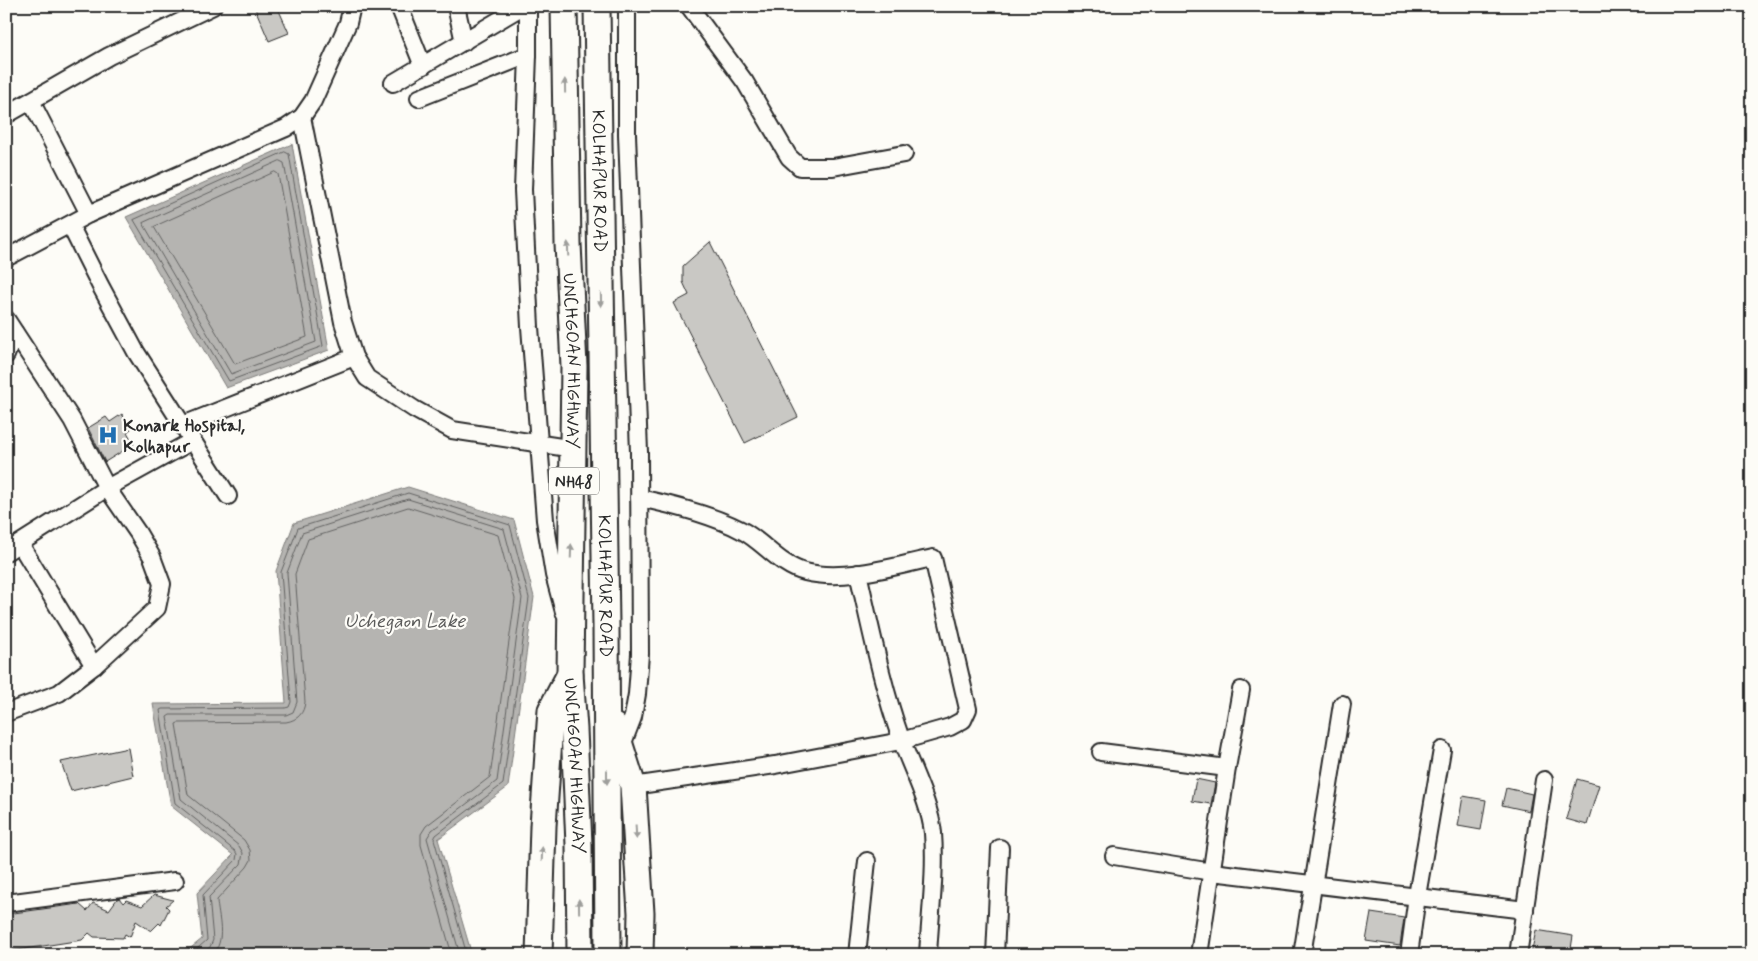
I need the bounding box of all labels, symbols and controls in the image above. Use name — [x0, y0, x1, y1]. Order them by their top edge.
one-way arrow — [561, 78, 569, 94]
street label: KOLHAPUR ROAD — [586, 110, 612, 252]
one-way arrow — [564, 241, 572, 257]
street label: UNCHGOAN HIGHWAY — [556, 273, 585, 449]
one-way arrow — [597, 292, 605, 308]
place label: Konark Hospital, Kolhapur — [123, 414, 245, 459]
hospital icon: Konark Hospital, Kolhapur — [97, 424, 119, 446]
road number: NH48 — [549, 468, 599, 494]
street label: KOLHAPUR ROAD — [591, 514, 617, 657]
one-way arrow — [568, 543, 576, 559]
water label: Uchegaon Lake — [345, 609, 467, 634]
street label: UNCHGOAN HIGHWAY — [557, 677, 590, 854]
one-way arrow — [603, 770, 611, 786]
one-way arrow — [632, 824, 640, 840]
one-way arrow — [538, 845, 546, 861]
one-way arrow — [575, 898, 583, 914]

